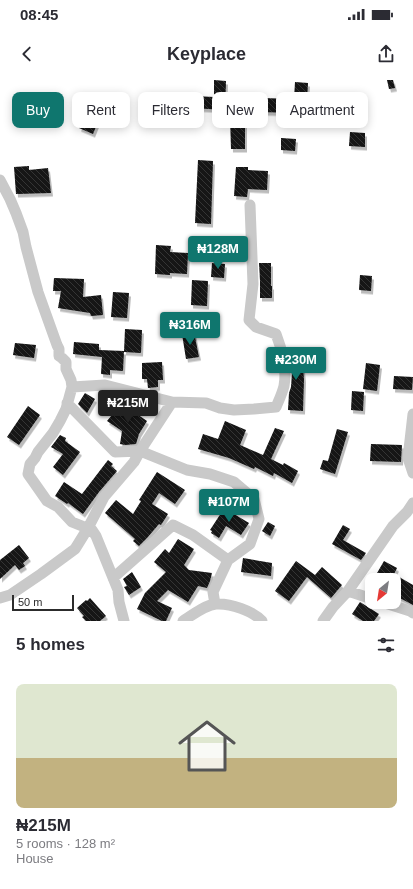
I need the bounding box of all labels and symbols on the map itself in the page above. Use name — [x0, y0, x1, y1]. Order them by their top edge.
pin: ₦128M — [190, 236, 246, 270]
pin: ₦316M — [162, 312, 218, 346]
pin: ₦230M — [268, 347, 324, 381]
pin: ₦215M — [100, 390, 156, 424]
pin: ₦107M — [201, 489, 257, 523]
north arrow — [365, 573, 401, 609]
scale bar — [12, 593, 74, 612]

